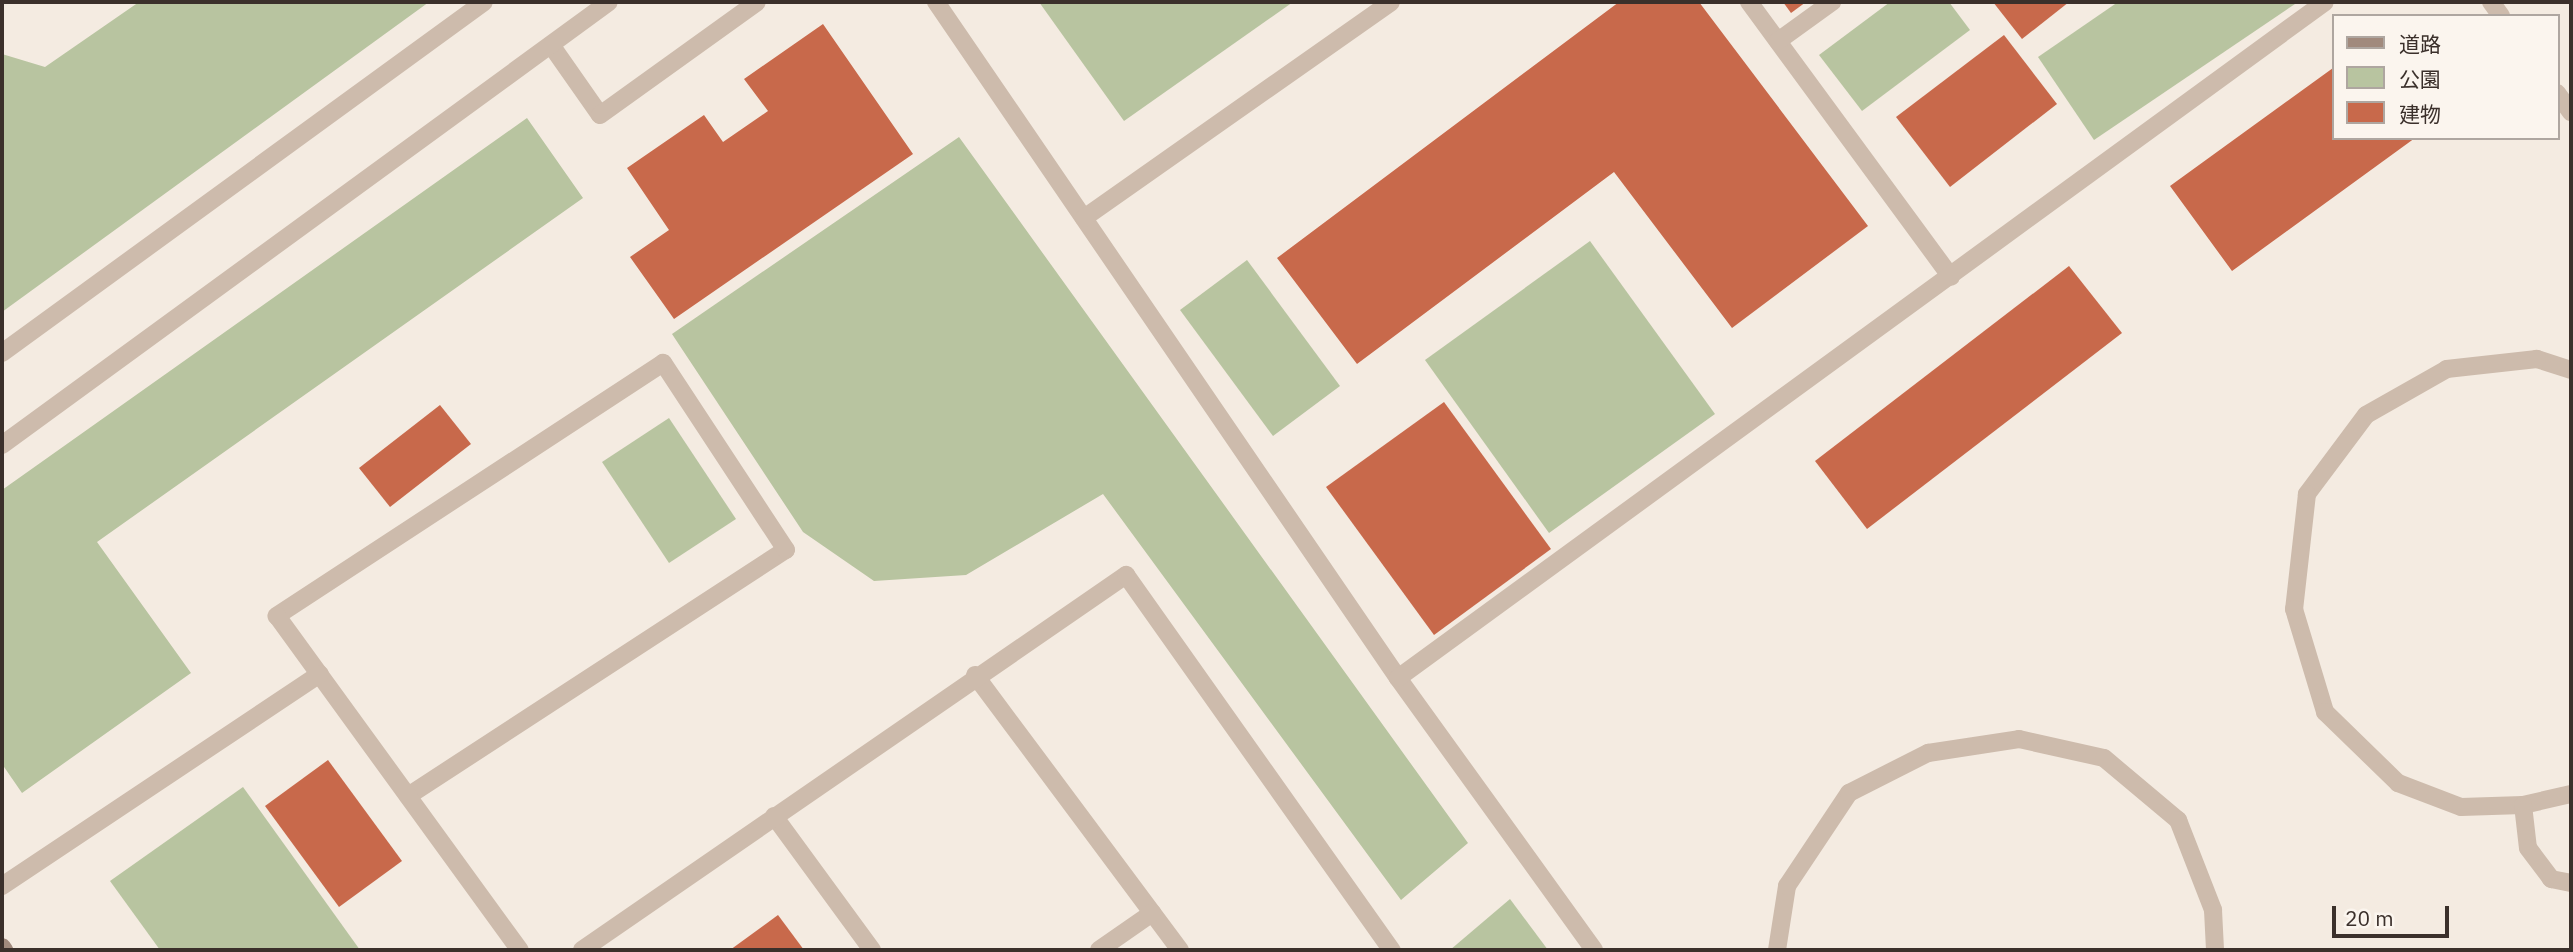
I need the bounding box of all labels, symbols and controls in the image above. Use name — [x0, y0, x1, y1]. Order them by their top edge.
legend — [2332, 14, 2559, 140]
text: 道路 — [2399, 30, 2441, 58]
text: 公園 — [2399, 65, 2441, 93]
text: 建物 — [2399, 100, 2441, 128]
scale bar — [2335, 892, 2452, 936]
text: 20 m — [2345, 904, 2394, 932]

